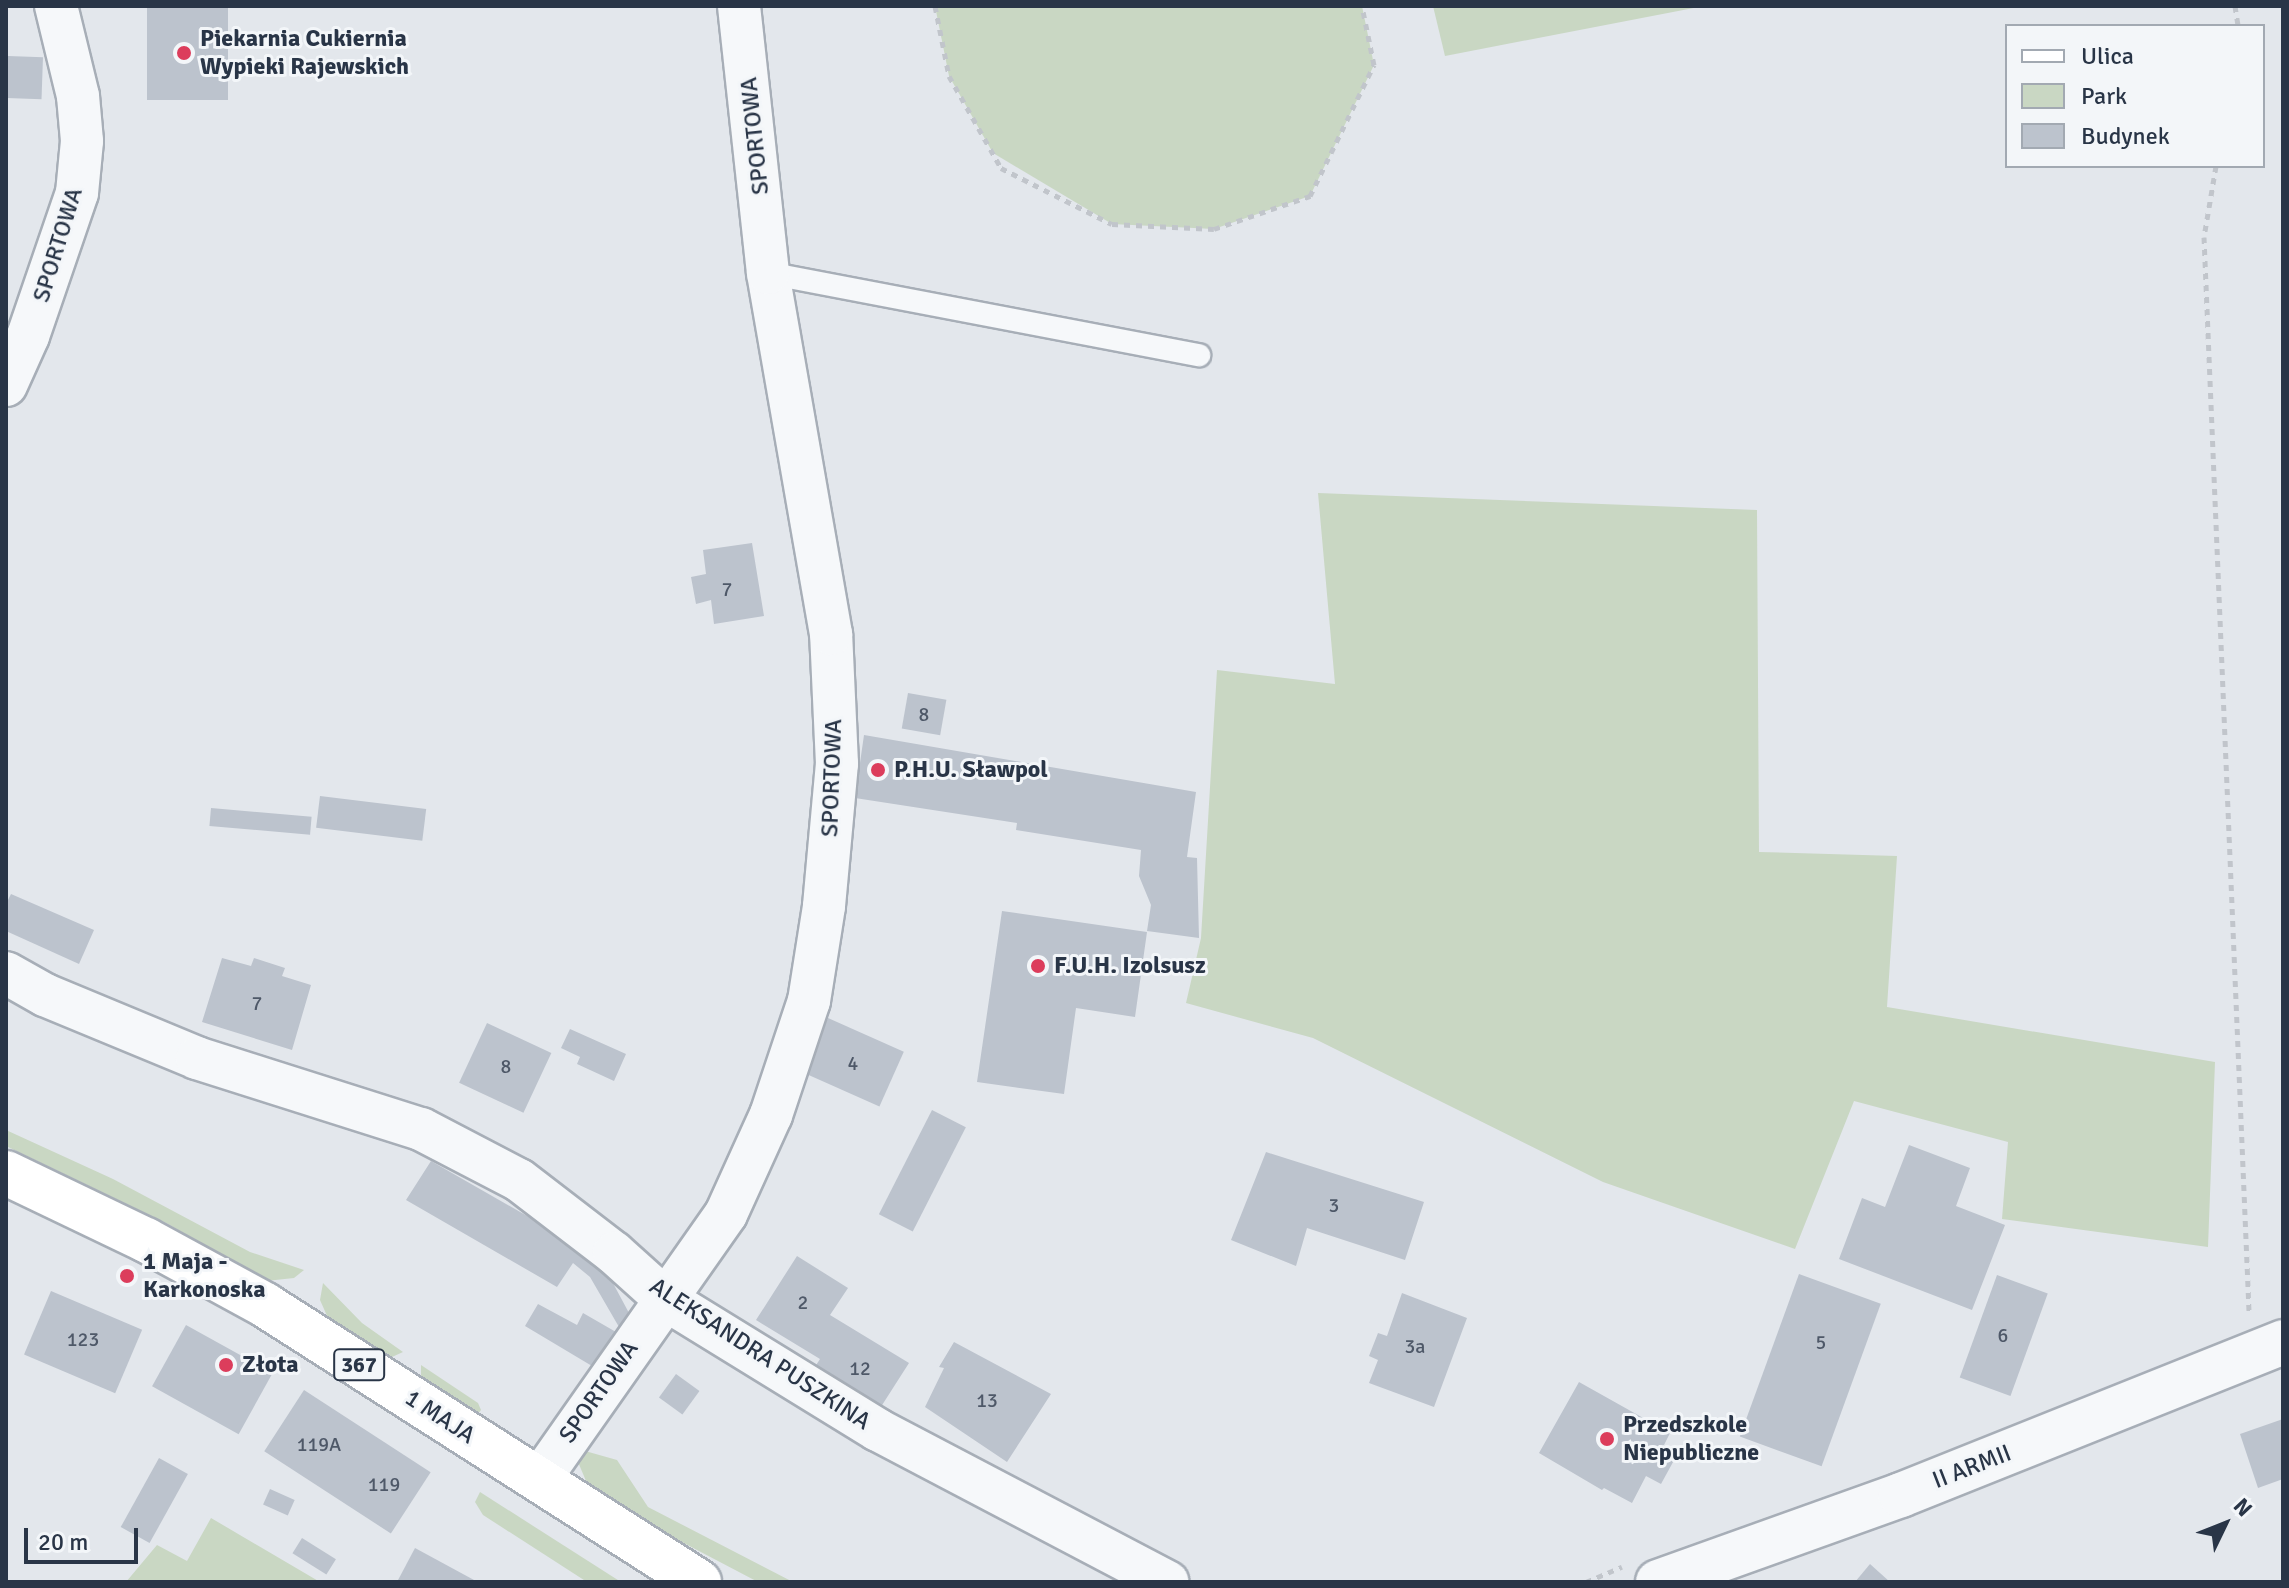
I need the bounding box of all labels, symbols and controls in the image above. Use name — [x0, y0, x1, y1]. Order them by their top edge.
legend — [2005, 24, 2265, 168]
place label: Piekarnia Cukiernia Wypieki Rajewskich — [200, 25, 409, 81]
text: Ulica — [2081, 41, 2134, 71]
marker: Piekarnia Cukiernia Wypieki Rajewskich — [175, 44, 193, 62]
street label: SPORTOWA — [735, 76, 775, 196]
text: Park — [2081, 81, 2127, 111]
text: Budynek — [2081, 121, 2170, 151]
street label: SPORTOWA — [27, 184, 89, 306]
house number: 7 — [722, 577, 732, 601]
house number: 8 — [919, 702, 929, 726]
street label: SPORTOWA — [816, 718, 848, 838]
place label: P.H.U. Sławpol — [894, 756, 1048, 784]
marker: P.H.U. Sławpol — [869, 761, 887, 779]
place label: F.U.H. Izolsusz — [1054, 952, 1206, 980]
marker: F.U.H. Izolsusz — [1029, 957, 1047, 975]
house number: 7 — [252, 991, 262, 1015]
house number: 4 — [848, 1051, 858, 1075]
house number: 8 — [501, 1054, 511, 1078]
house number: 3 — [1329, 1193, 1339, 1217]
place label: 1 Maja - Karkonoska — [143, 1248, 266, 1304]
marker: 1 Maja - Karkonoska — [118, 1267, 136, 1285]
street label: ALEKSANDRA PUSZKINA — [644, 1272, 876, 1436]
house number: 2 — [798, 1290, 808, 1314]
house number: 6 — [1998, 1323, 2008, 1347]
house number: 123 — [67, 1327, 99, 1351]
house number: 5 — [1816, 1330, 1826, 1354]
house number: 3a — [1405, 1334, 1425, 1358]
street label: SPORTOWA — [553, 1335, 645, 1449]
road number: 367 — [333, 1347, 385, 1383]
place label: Złota — [242, 1351, 298, 1379]
marker: Złota — [217, 1356, 235, 1374]
house number: 12 — [849, 1356, 871, 1380]
street label: 1 MAJA — [400, 1384, 480, 1450]
house number: 13 — [976, 1388, 998, 1412]
place label: Przedszkole Niepubliczne — [1623, 1411, 1759, 1467]
marker: Przedszkole Niepubliczne — [1598, 1430, 1616, 1448]
house number: 119A — [297, 1432, 341, 1456]
street label: II ARMII — [1929, 1439, 2015, 1495]
house number: 119 — [368, 1472, 400, 1496]
north arrow — [2185, 1484, 2265, 1564]
text: N — [2228, 1492, 2258, 1522]
scale bar — [28, 1512, 142, 1562]
text: 20 m — [38, 1527, 88, 1557]

